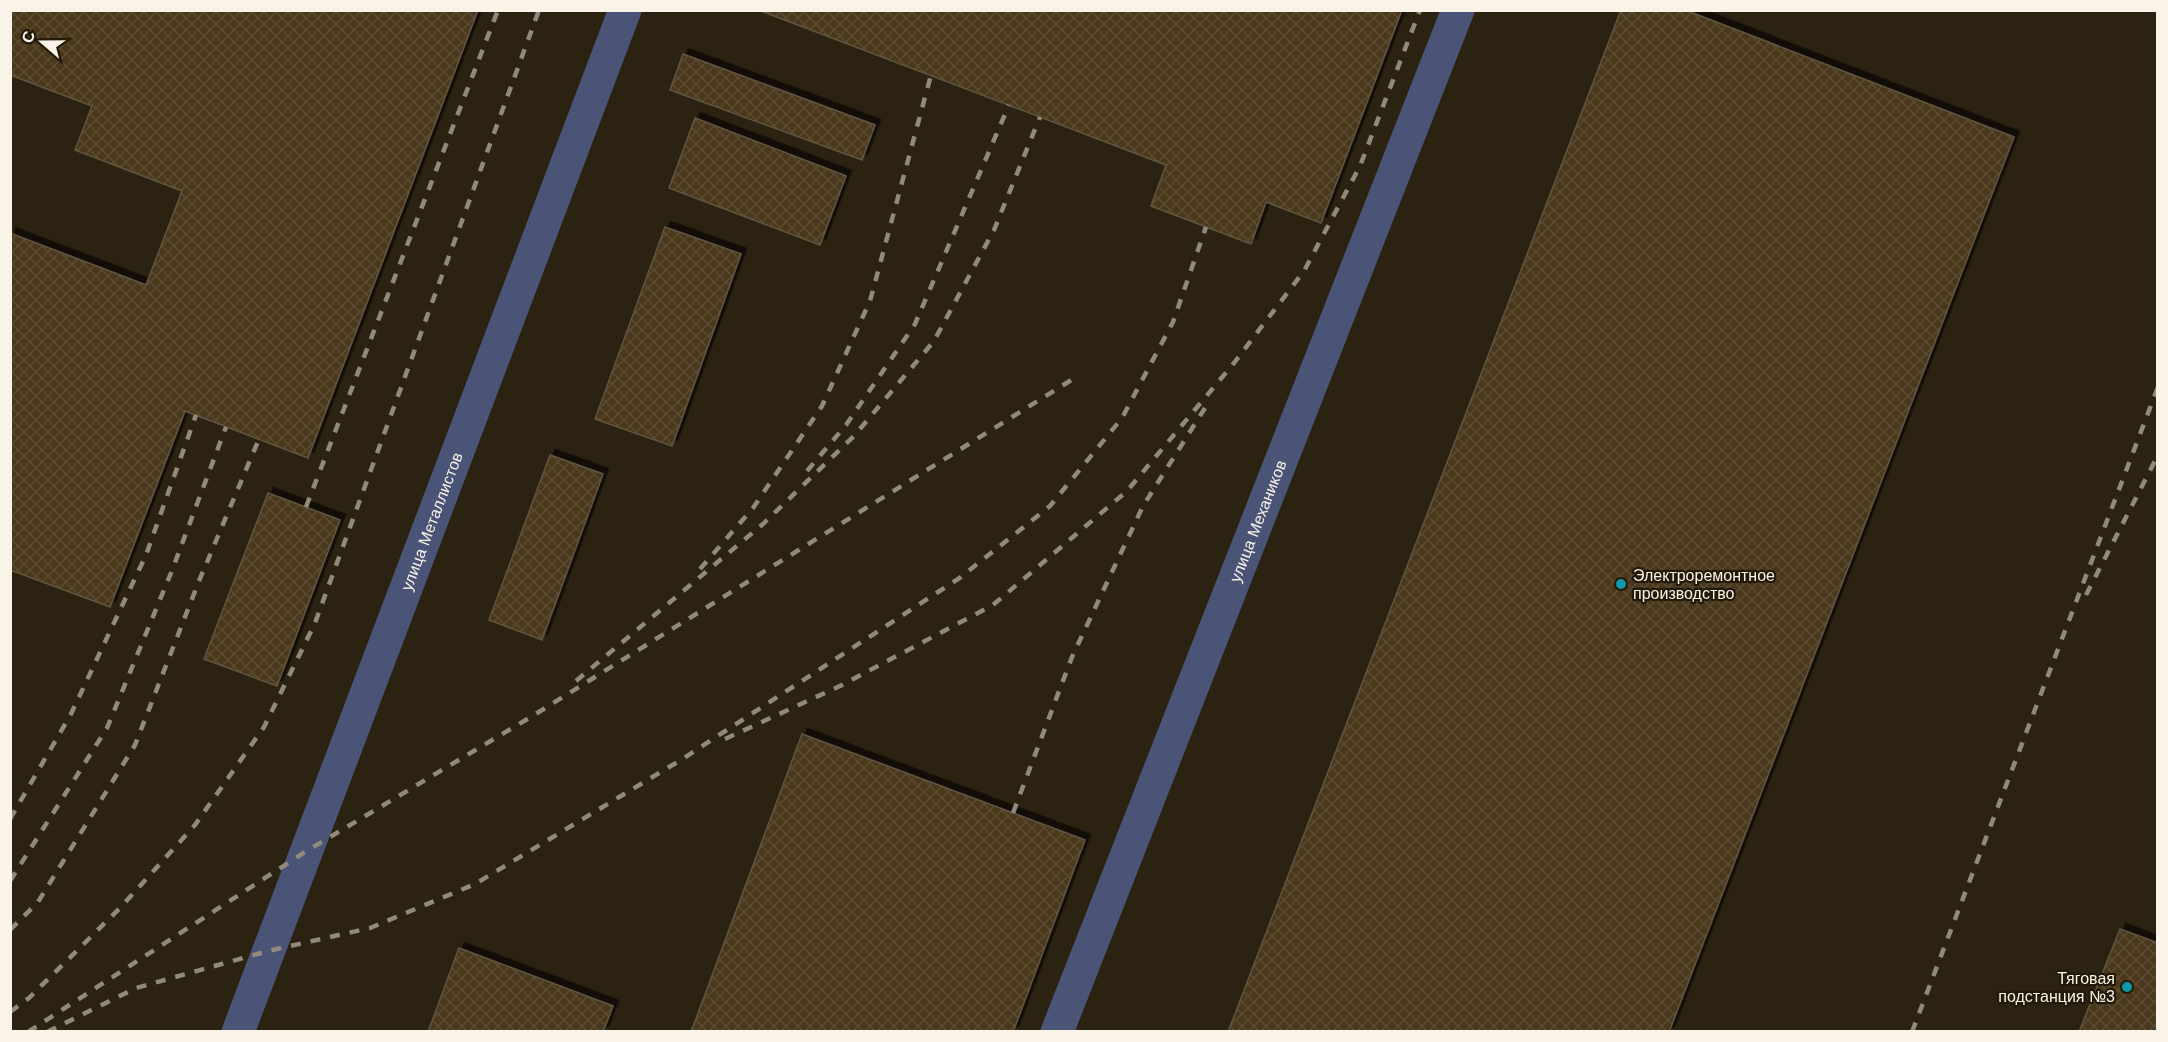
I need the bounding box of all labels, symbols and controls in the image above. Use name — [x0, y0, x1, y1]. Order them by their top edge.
north arrow — [12, 12, 72, 72]
text: С — [18, 28, 38, 45]
street label: улица Металлистов — [398, 450, 466, 593]
street label: улица Механиков — [1226, 458, 1290, 585]
place label: Электроремонтное производство — [1633, 567, 1775, 602]
marker: Электроремонтное производство — [1614, 577, 1628, 591]
place label: Тяговая подстанция №3 — [1998, 970, 2115, 1005]
marker: Тяговая подстанция №3 — [2120, 980, 2134, 994]

